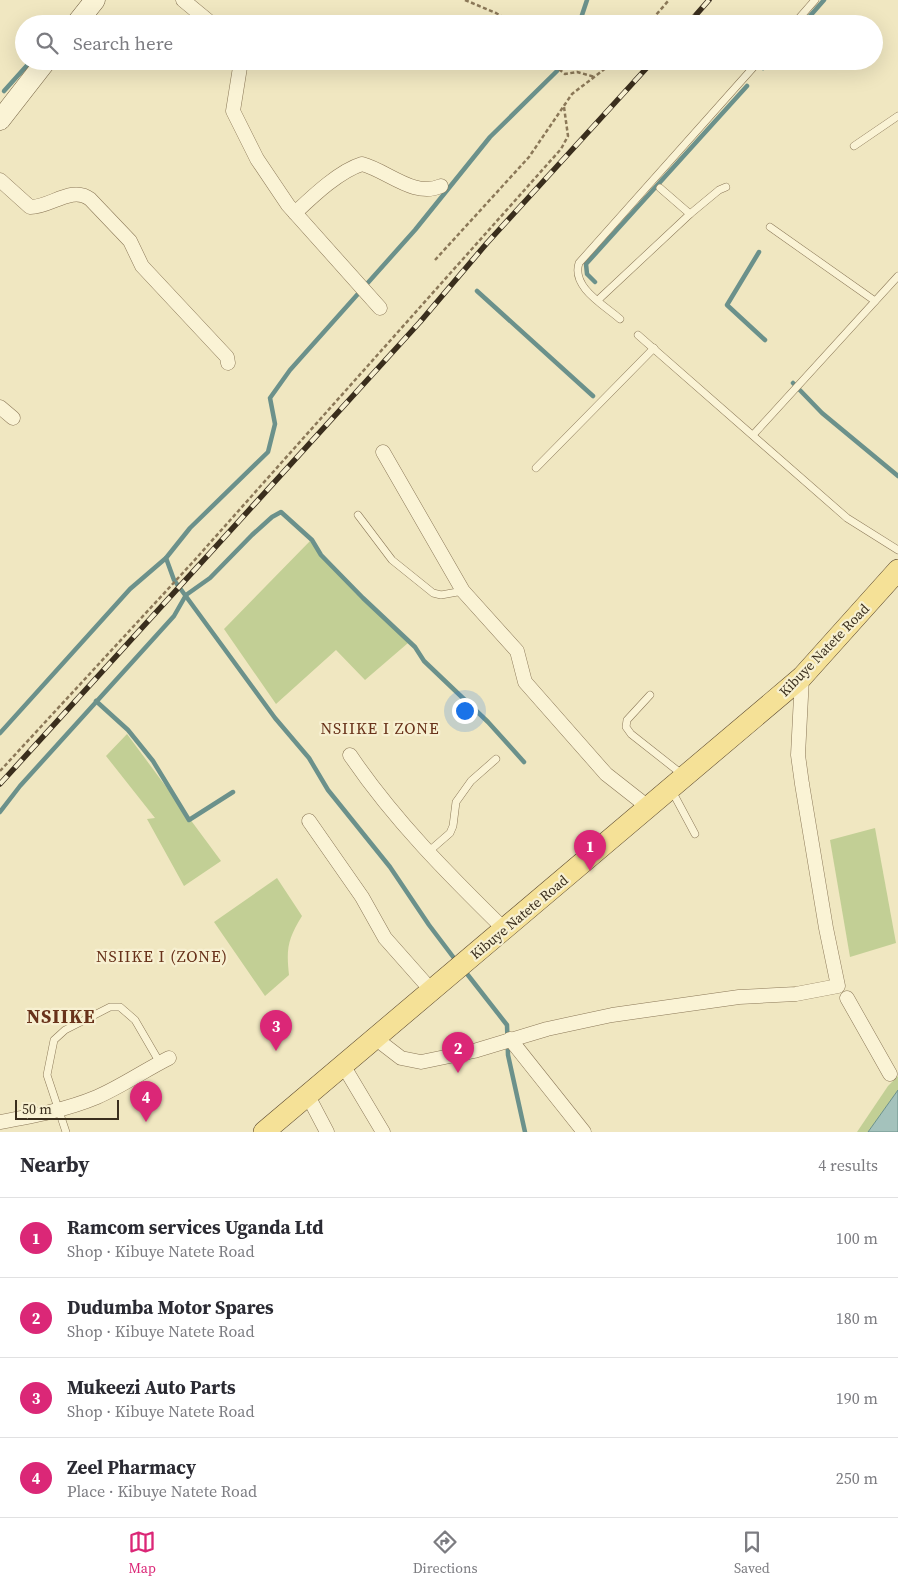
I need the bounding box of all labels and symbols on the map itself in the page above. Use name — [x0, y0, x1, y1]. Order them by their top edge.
street label: Kibuye Natete Road — [774, 599, 874, 701]
your location — [452, 698, 478, 724]
district label: NSIIKE I ZONE — [320, 717, 440, 739]
pin: 1 — [574, 830, 606, 871]
street label: Kibuye Natete Road — [466, 870, 572, 964]
district label: NSIIKE I (ZONE) — [96, 945, 228, 967]
district label: NSIIKE — [26, 1003, 96, 1029]
pin: 3 — [260, 1010, 292, 1051]
pin: 2 — [442, 1032, 474, 1073]
pin: 4 — [130, 1081, 162, 1122]
scale bar — [15, 1097, 119, 1120]

